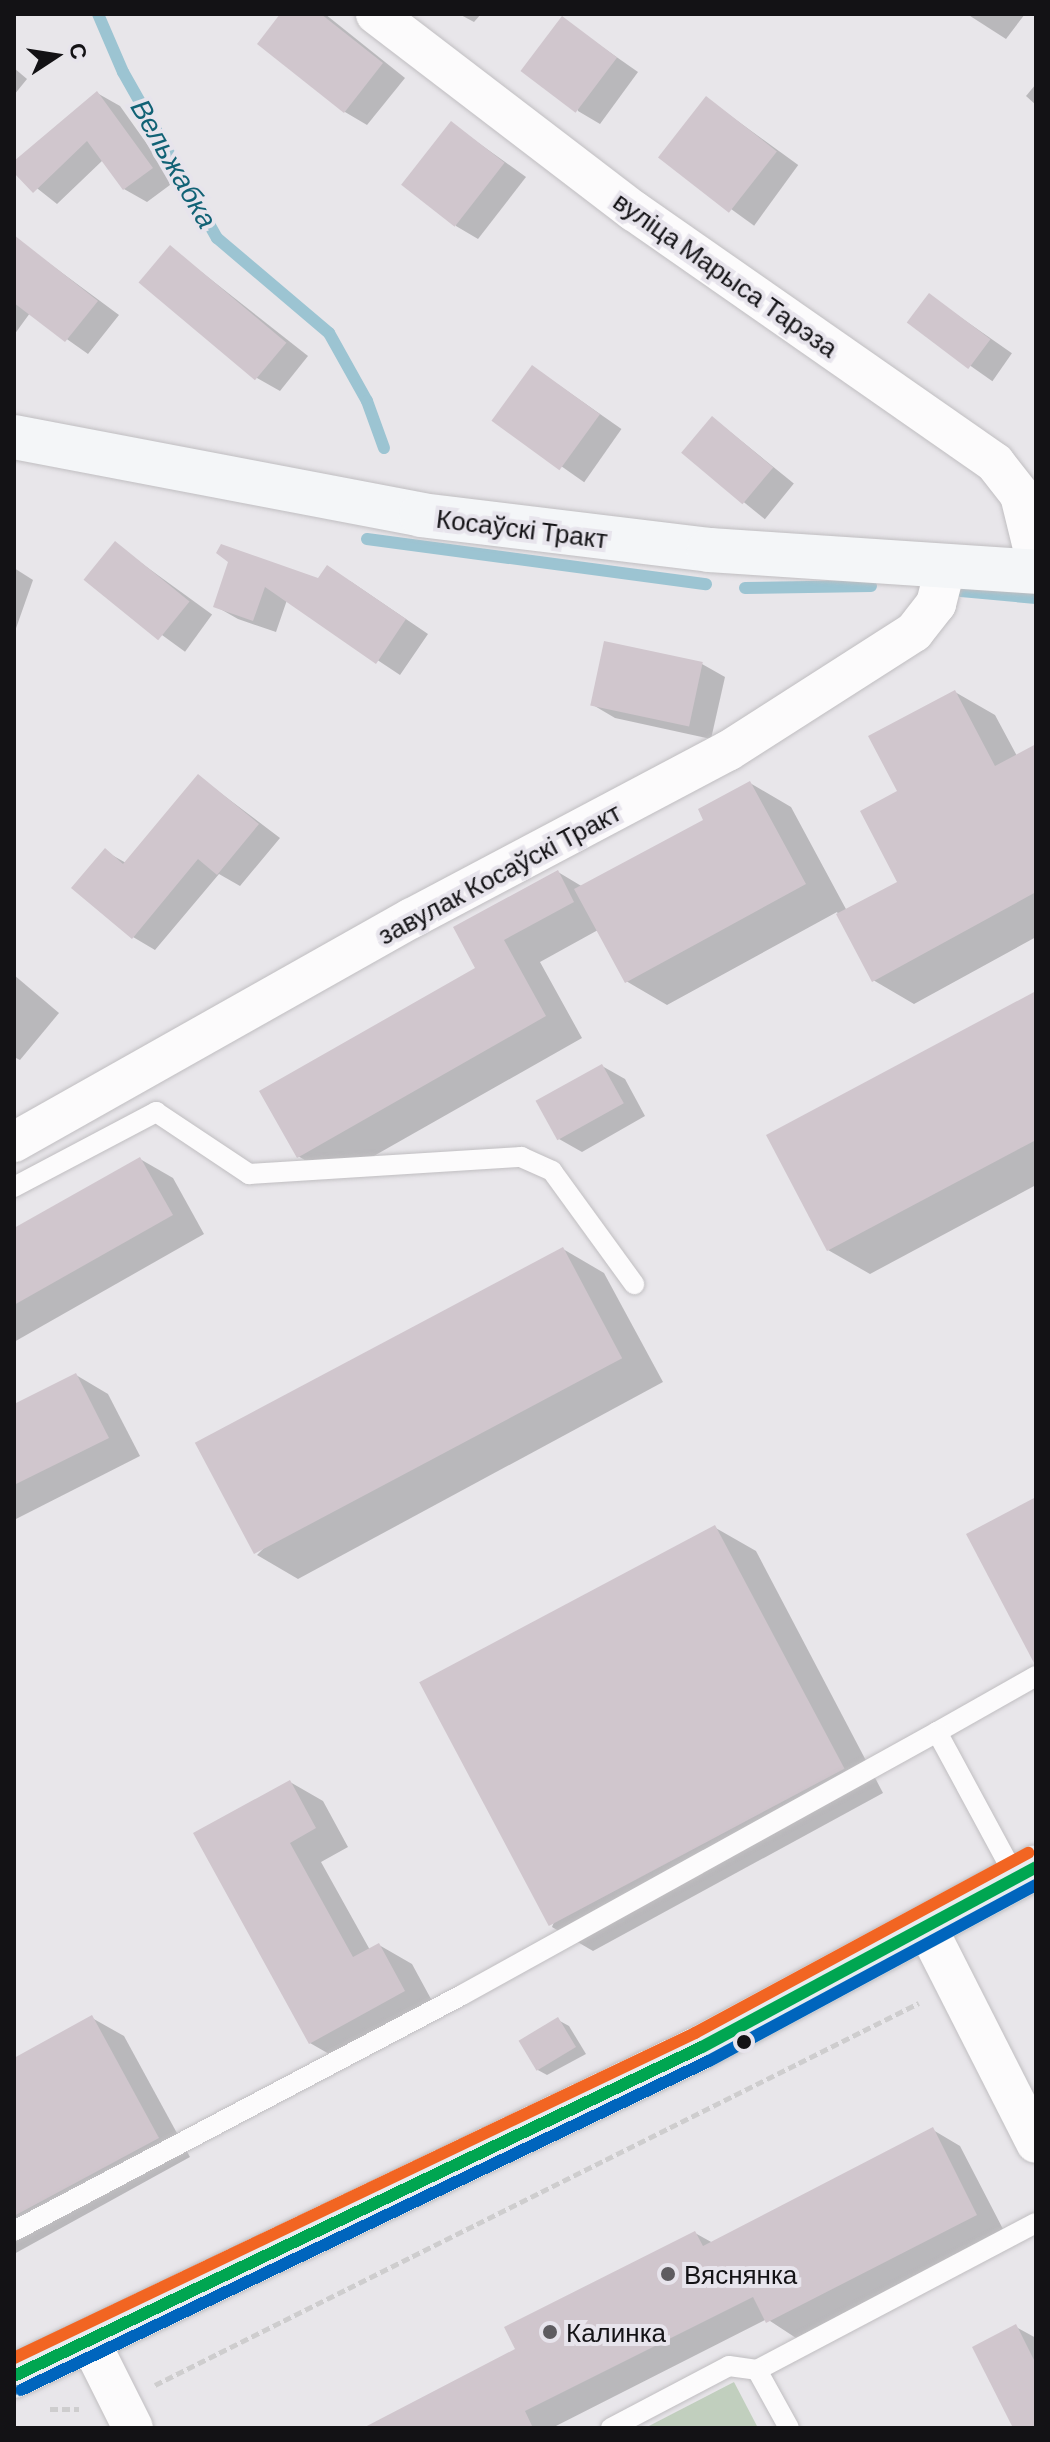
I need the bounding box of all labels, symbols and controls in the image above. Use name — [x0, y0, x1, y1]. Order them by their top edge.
north arrow — [16, 16, 96, 96]
text: С — [65, 41, 94, 61]
water label: Вельжабка — [125, 93, 225, 233]
street label: вуліца Марыса Тарэза — [608, 185, 844, 363]
street label: Косаўскі Тракт — [435, 502, 609, 554]
street label: завулак Косаўскі Тракт — [372, 796, 626, 950]
unlabelled marker — [736, 2034, 752, 2050]
place label: Вяснянка — [684, 2258, 797, 2290]
marker: Вяснянка — [659, 2265, 677, 2283]
place label: Калинка — [566, 2316, 666, 2348]
marker: Калинка — [541, 2323, 559, 2341]

